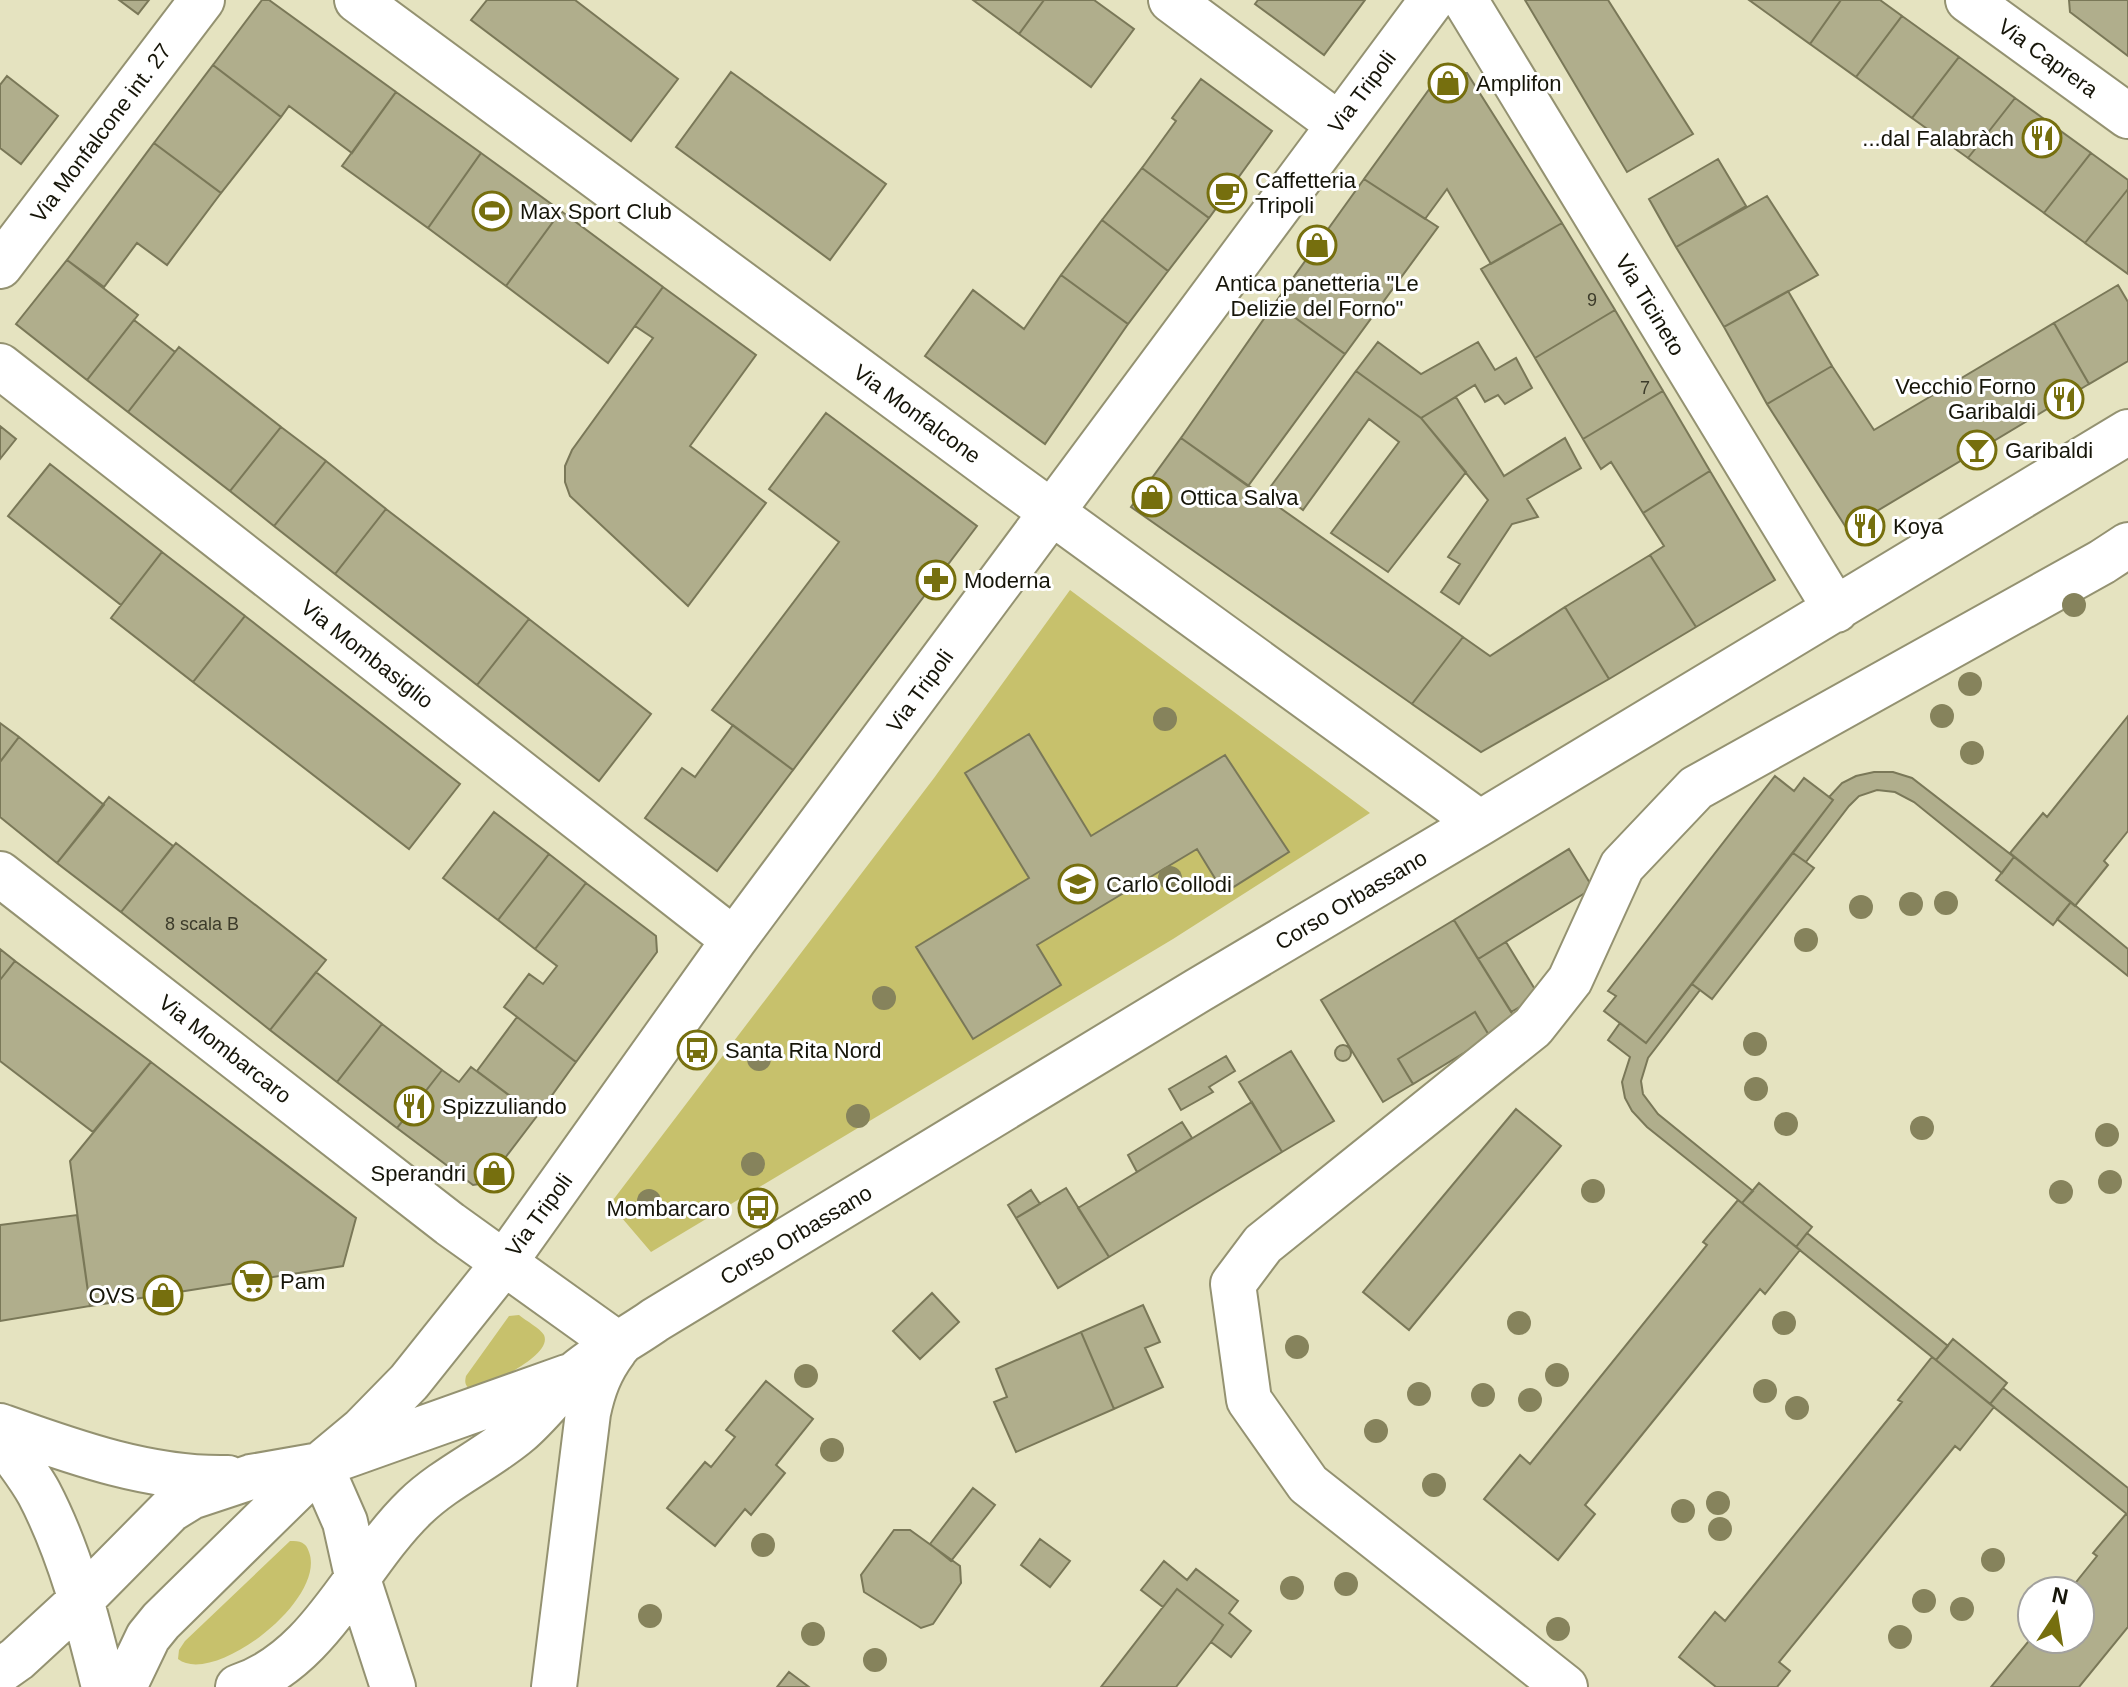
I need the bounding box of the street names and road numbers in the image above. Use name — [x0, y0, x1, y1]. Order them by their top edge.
street label: Via Caprera — [1993, 14, 2103, 103]
street label: Via Monfalcone int. 27 — [26, 39, 176, 227]
street label: Via Tripoli — [1323, 46, 1401, 138]
street label: Via Ticineto — [1610, 250, 1690, 360]
street label: Via Monfalcone — [848, 359, 986, 469]
street label: Via Mombasiglio — [296, 595, 438, 713]
street label: Via Tripoli — [882, 645, 958, 737]
street label: Corso Orbassano — [1271, 845, 1431, 955]
street label: Via Mombarcaro — [154, 990, 296, 1108]
street label: Via Tripoli — [501, 1169, 577, 1261]
street label: Corso Orbassano — [716, 1180, 876, 1290]

